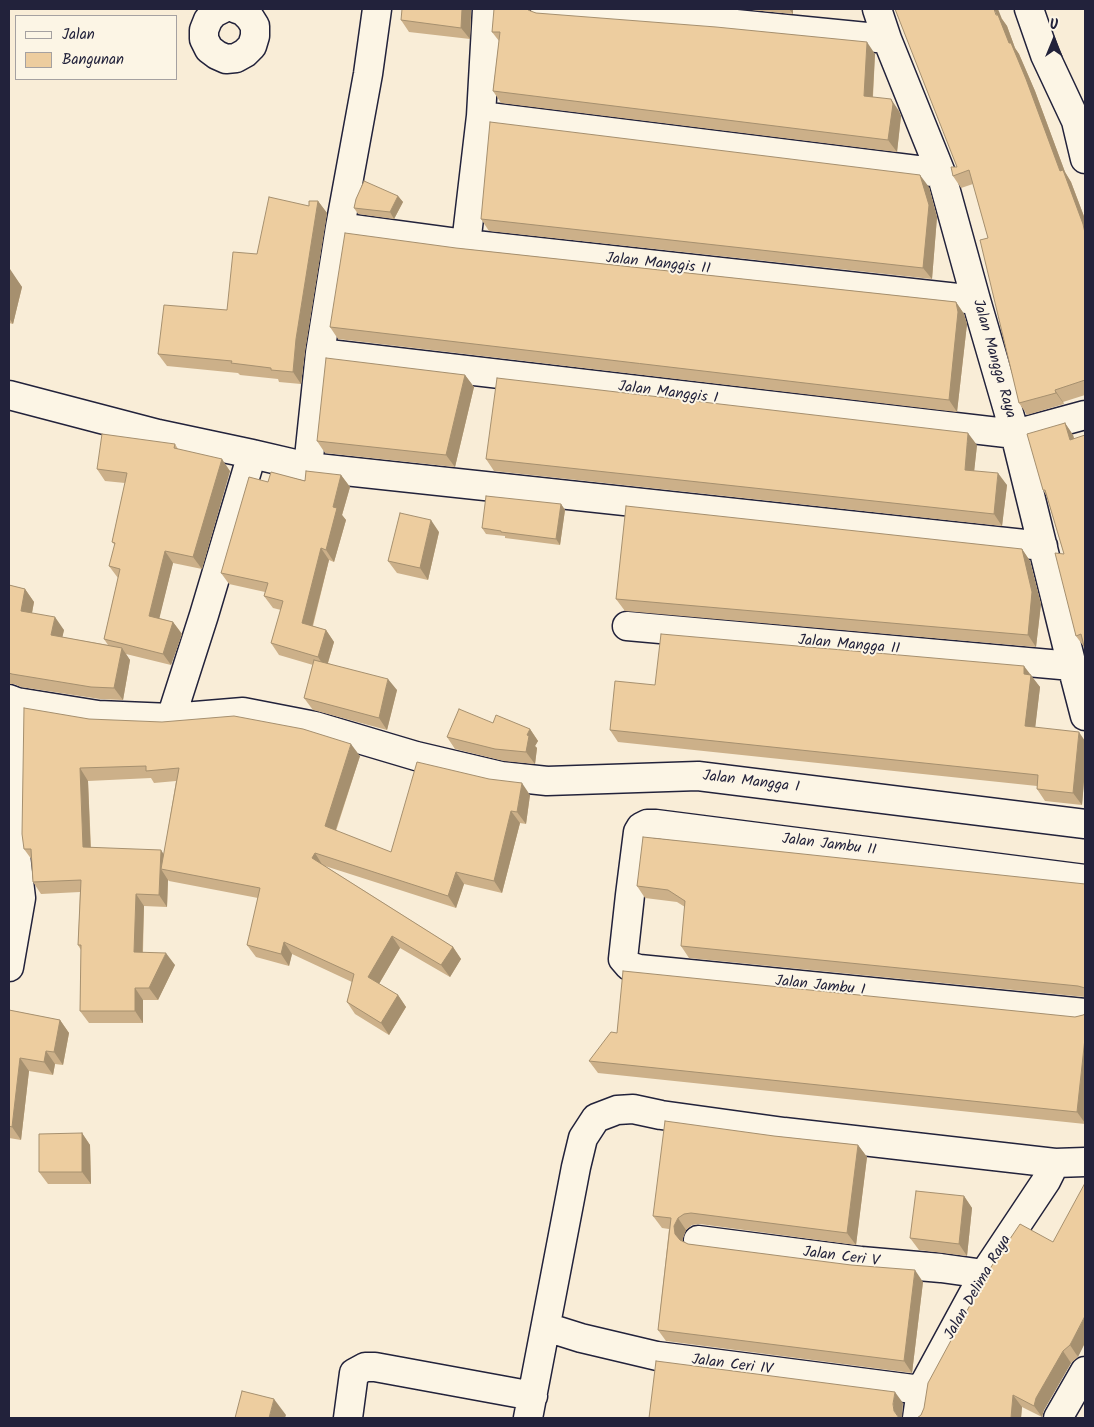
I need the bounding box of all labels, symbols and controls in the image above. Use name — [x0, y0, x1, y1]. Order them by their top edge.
text: U — [1050, 14, 1058, 36]
legend — [15, 15, 178, 80]
north arrow — [1029, 15, 1079, 65]
text: Jalan — [62, 23, 95, 47]
text: Bangunan — [62, 48, 124, 72]
street label: Jalan Manggis II — [605, 251, 711, 279]
street label: Jalan Mangga Raya — [967, 297, 1019, 421]
street label: Jalan Manggis I — [617, 379, 719, 409]
street label: Jalan Mangga II — [797, 633, 901, 659]
street label: Jalan Mangga I — [701, 768, 801, 798]
street label: Jalan Jambu II — [781, 831, 877, 861]
street label: Jalan Jambu I — [774, 973, 866, 1001]
street label: Jalan Delima Raya — [942, 1233, 1016, 1343]
street label: Jalan Ceri V — [802, 1244, 880, 1272]
street label: Jalan Ceri IV — [690, 1352, 774, 1380]

